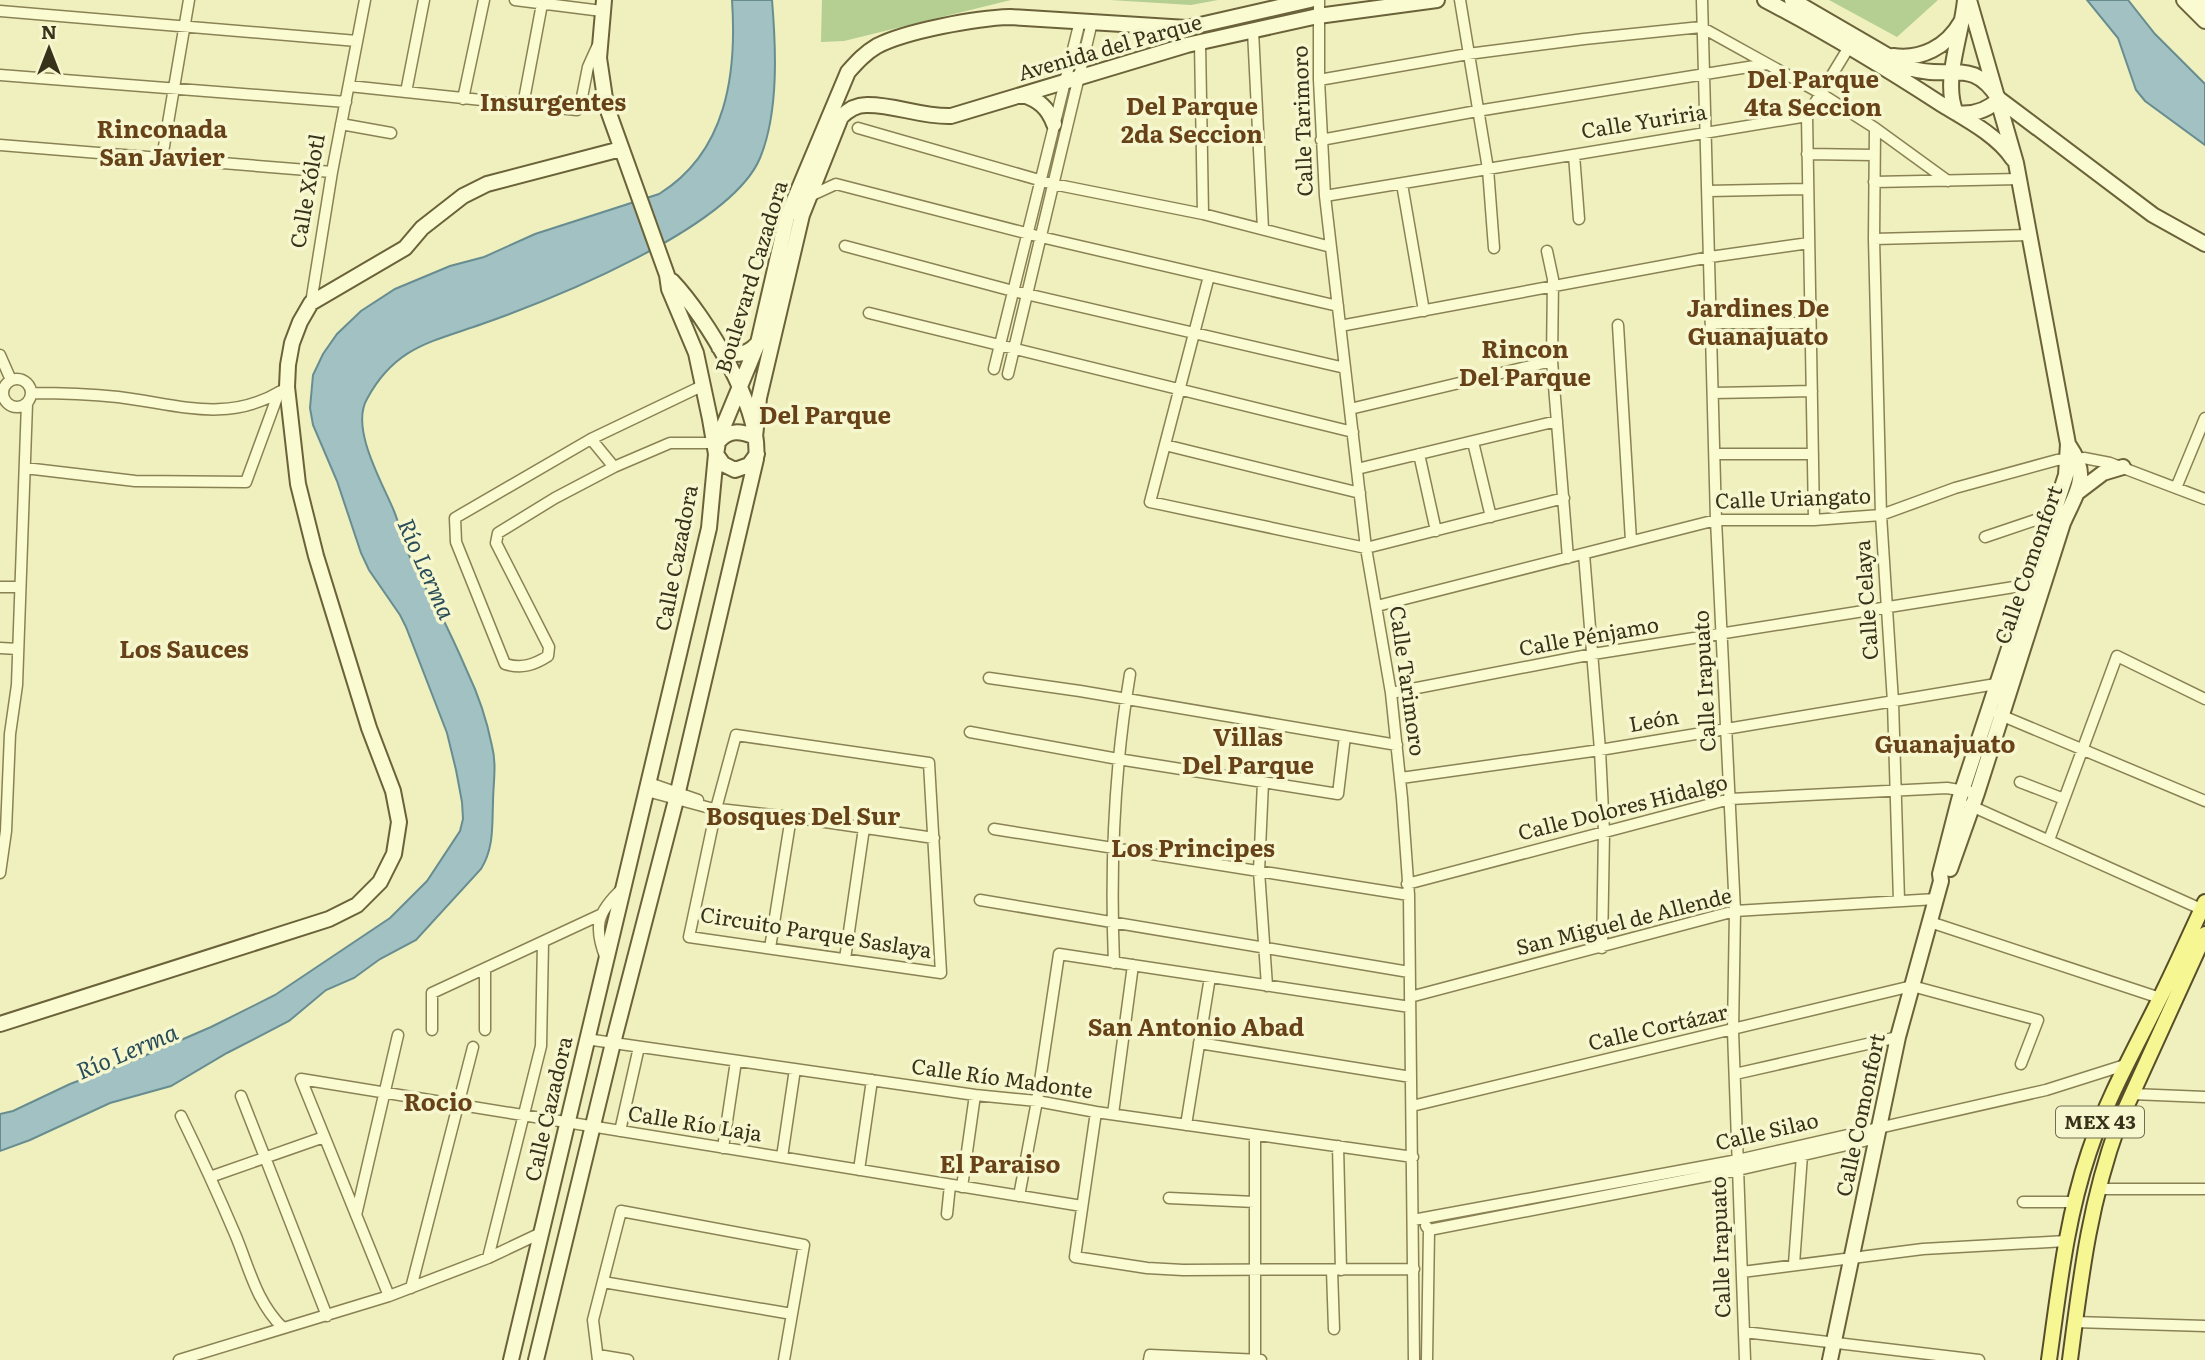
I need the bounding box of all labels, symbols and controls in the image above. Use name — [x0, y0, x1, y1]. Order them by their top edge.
street label: Avenida del Parque — [1014, 4, 1205, 87]
north arrow — [14, 14, 84, 84]
text: N — [41, 17, 57, 45]
street label: Calle Tarimoro — [1282, 45, 1319, 197]
district label: Del Parque 4ta Seccion — [1744, 60, 1882, 123]
district label: Insurgentes — [480, 83, 626, 118]
district label: Del Parque 2da Seccion — [1121, 87, 1263, 150]
street label: Calle Yuriria — [1579, 94, 1709, 145]
district label: Rinconada San Javier — [96, 110, 228, 173]
street label: Calle Xólotl — [280, 131, 331, 250]
street label: Boulevard Cazadora — [706, 175, 794, 376]
district label: Jardines De Guanajuato — [1687, 289, 1829, 352]
district label: Rincon Del Parque — [1459, 330, 1591, 393]
district label: Del Parque — [759, 396, 891, 431]
street label: Calle Uriangato — [1714, 478, 1871, 515]
street label: Calle Comonfort — [1985, 480, 2069, 648]
street label: Calle Cazadora — [645, 481, 704, 633]
water label: Río Lerma — [390, 512, 465, 624]
street label: Calle Celaya — [1845, 538, 1884, 661]
street label: Calle Tarimoro — [1384, 604, 1435, 758]
street label: Calle Pénjamo — [1516, 607, 1661, 662]
street label: Calle Irapuato — [1683, 609, 1722, 753]
district label: Los Sauces — [119, 630, 249, 665]
street label: León — [1626, 699, 1681, 738]
district label: Villas Del Parque — [1182, 718, 1314, 781]
district label: Guanajuato — [1874, 725, 2016, 760]
street label: Calle Dolores Hidalgo — [1514, 765, 1731, 847]
district label: Bosques Del Sur — [706, 797, 900, 832]
district label: Los Principes — [1111, 829, 1275, 864]
street label: San Miguel de Allende — [1512, 878, 1735, 961]
street label: Circuito Parque Saslaya — [698, 897, 935, 964]
street label: Calle Cortázar — [1585, 994, 1730, 1057]
district label: San Antonio Abad — [1088, 1008, 1304, 1043]
water label: Río Lerma — [70, 1014, 182, 1087]
street label: Calle Comonfort — [1826, 1029, 1891, 1199]
street label: Calle Cazadora — [515, 1032, 578, 1184]
street label: Calle Río Madonte — [910, 1048, 1095, 1105]
district label: Rocio — [403, 1083, 473, 1118]
street label: Calle Río Laja — [626, 1096, 765, 1148]
street label: Calle Silao — [1712, 1103, 1821, 1156]
road number: MEX 43 — [2056, 1106, 2144, 1138]
district label: El Paraiso — [939, 1145, 1061, 1180]
street label: Calle Irapuato — [1701, 1176, 1736, 1319]

